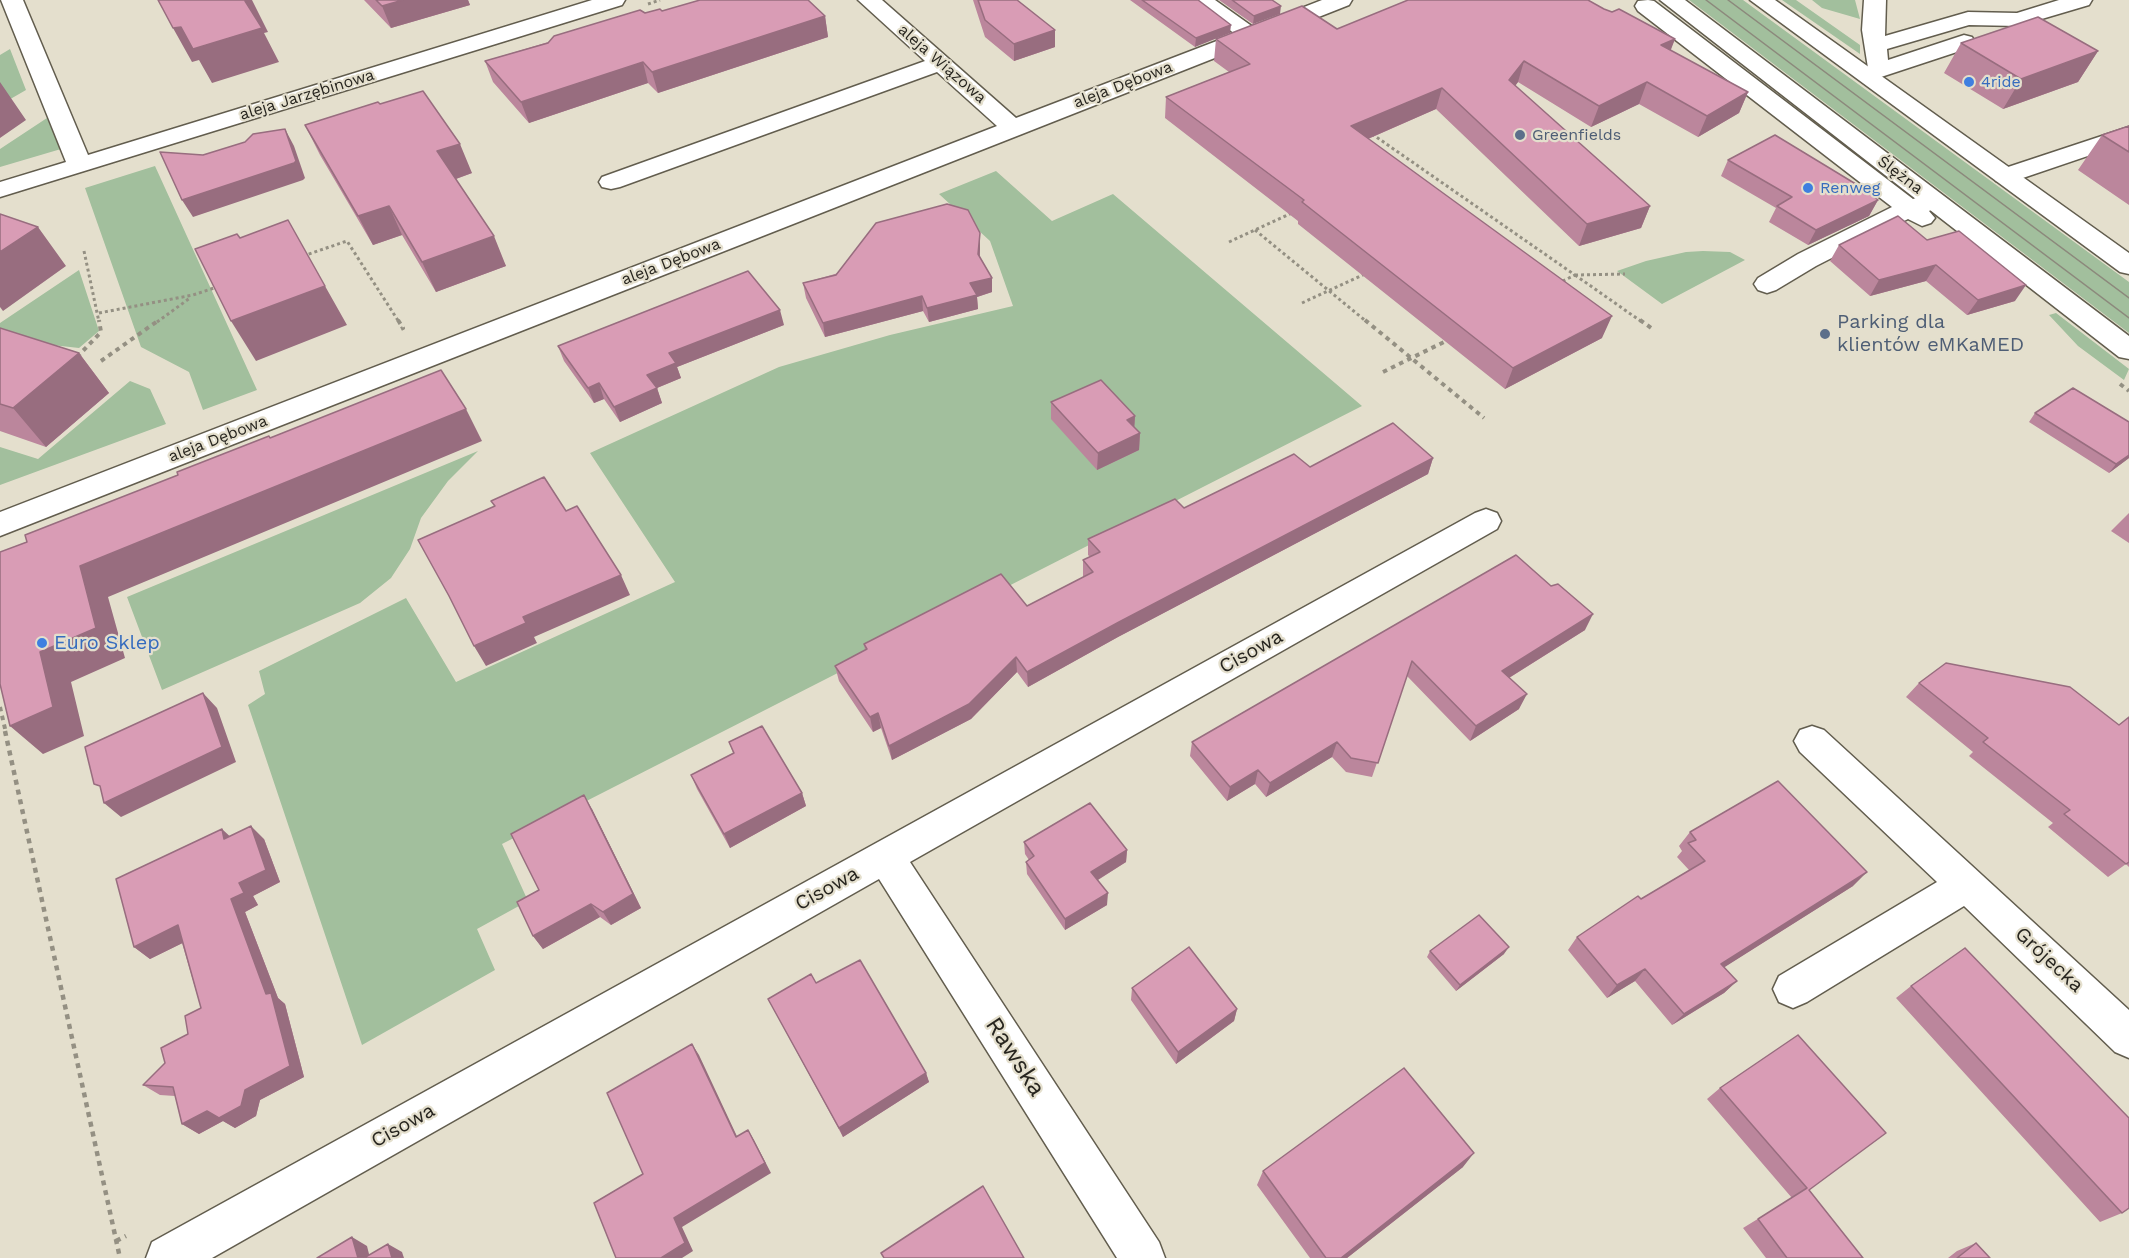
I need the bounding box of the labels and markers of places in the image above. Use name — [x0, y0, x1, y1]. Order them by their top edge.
place label: 4ride — [1981, 72, 2021, 92]
marker: 4ride — [1962, 75, 1976, 89]
place label: Greenfields — [1532, 125, 1621, 145]
marker: Greenfields — [1513, 128, 1527, 142]
place label: Renweg — [1820, 178, 1880, 198]
marker: Renweg — [1801, 181, 1815, 195]
place label: Parking dla klientów eMKaMED — [1837, 310, 2024, 357]
marker: Parking dla klientów eMKaMED — [1818, 327, 1832, 341]
place label: Euro Sklep — [54, 631, 160, 655]
marker: Euro Sklep — [35, 636, 49, 650]

